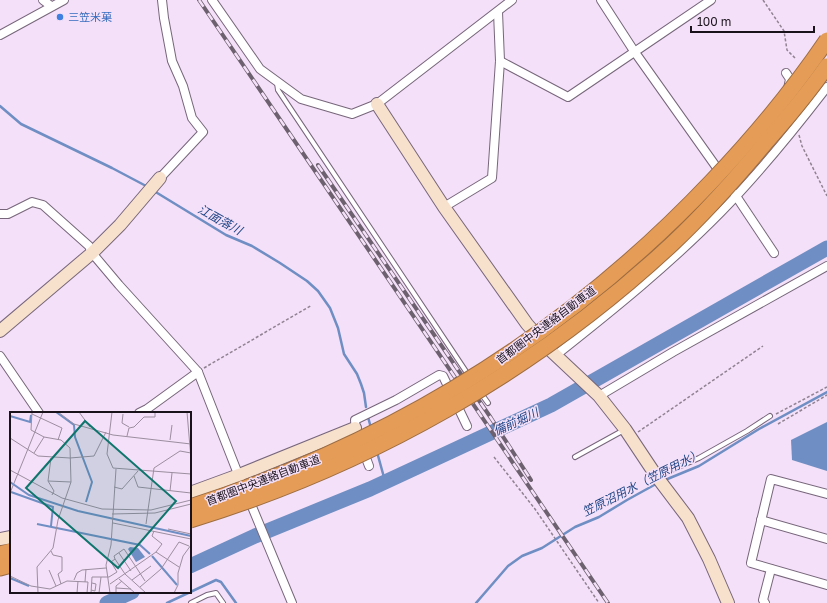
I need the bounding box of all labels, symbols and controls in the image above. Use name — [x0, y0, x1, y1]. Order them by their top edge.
scale bar — [691, 8, 814, 34]
place label: 三笠米菓 — [68, 10, 112, 23]
marker: 三笠米菓 — [55, 12, 65, 22]
text: 100 m — [697, 14, 731, 29]
water label: 江面落川 — [196, 201, 247, 239]
street label: 首都圏中央連絡自動車道 — [493, 283, 598, 366]
water label: 備前堀川 — [491, 404, 543, 438]
inset map — [10, 412, 191, 593]
water label: 笠原沼用水（笠原用水） — [580, 446, 704, 519]
street label: 首都圏中央連絡自動車道 — [204, 452, 322, 507]

